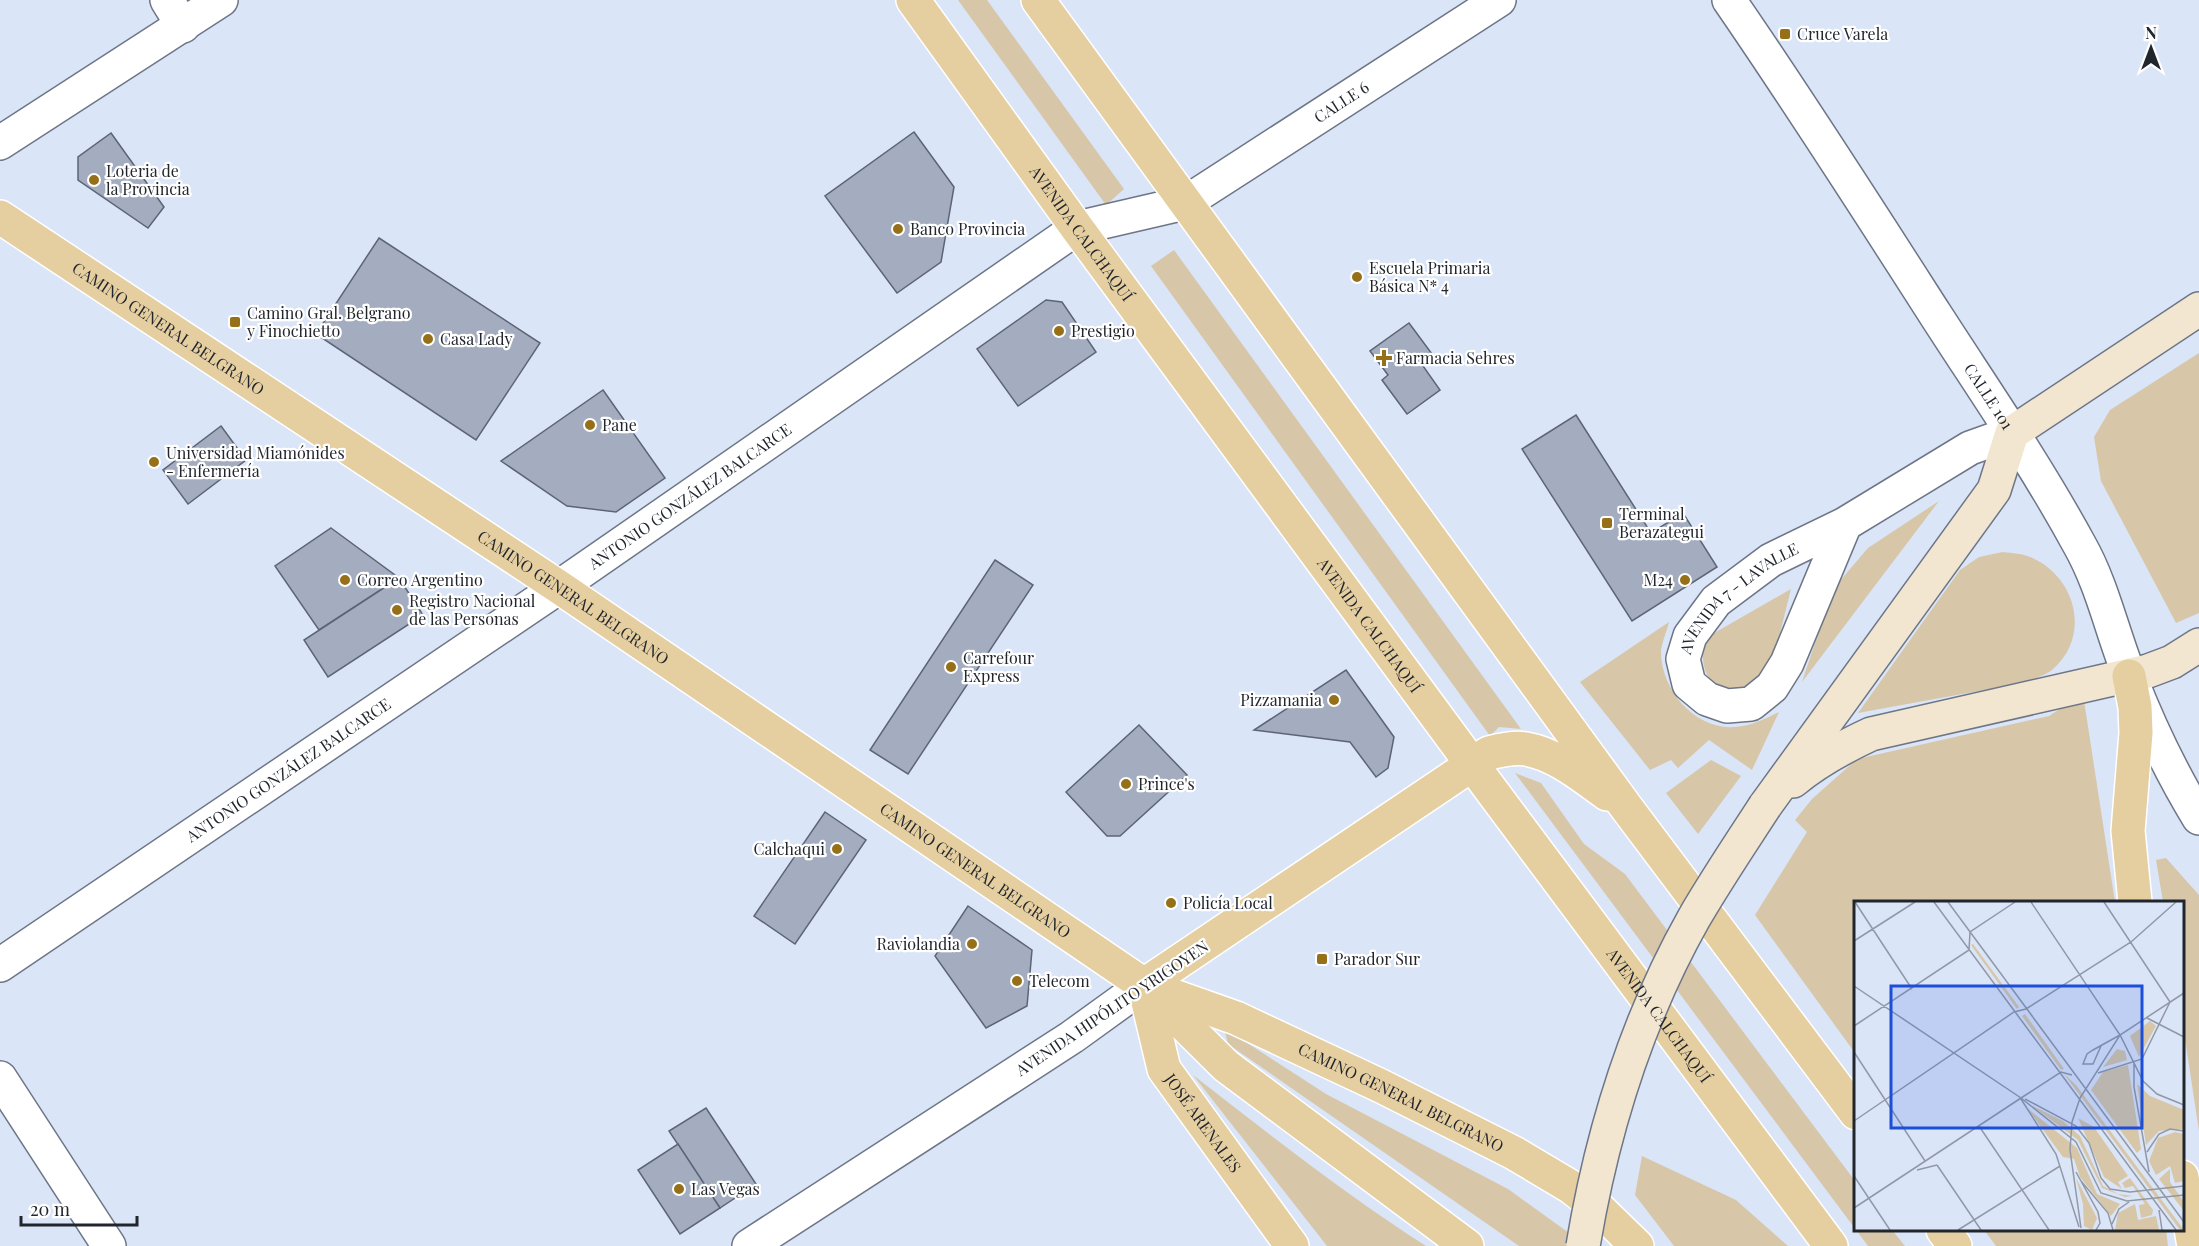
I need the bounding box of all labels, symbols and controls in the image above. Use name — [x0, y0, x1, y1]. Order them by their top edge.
north arrow — [2121, 18, 2181, 78]
text: N — [2145, 22, 2157, 43]
place label: Cruce Varela — [1797, 23, 1888, 44]
marker: Cruce Varela — [1778, 27, 1792, 41]
street label: CALLE 6 — [1309, 76, 1373, 127]
place label: Loteria de la Provincia — [106, 160, 190, 199]
street label: AVENIDA CALCHAQUÍ — [1025, 161, 1139, 306]
marker: Loteria de la Provincia — [87, 173, 101, 187]
place label: Banco Provincia — [910, 218, 1025, 239]
marker: Banco Provincia — [891, 222, 905, 236]
street label: CAMINO GENERAL BELGRANO — [69, 257, 269, 399]
place label: Escuela Primaria Básica N* 4 — [1369, 257, 1491, 296]
marker: Escuela Primaria Básica N* 4 — [1350, 270, 1364, 284]
place label: Camino Gral. Belgrano y Finochietto — [246, 302, 411, 341]
marker: Camino Gral. Belgrano y Finochietto — [228, 315, 242, 329]
place label: Prestigio — [1071, 320, 1135, 341]
marker: Prestigio — [1052, 324, 1066, 338]
place label: Casa Lady — [440, 328, 513, 349]
marker: Casa Lady — [421, 332, 435, 346]
place label: Farmacia Sehres — [1396, 347, 1515, 368]
marker: Farmacia Sehres — [1377, 351, 1391, 365]
street label: CALLE 101 — [1960, 359, 2018, 433]
place label: Pane — [602, 414, 637, 435]
street label: ANTONIO GONZÁLEZ BALCARCE — [583, 418, 795, 574]
marker: Pane — [583, 418, 597, 432]
place label: Universidad Miamónides - Enfermería — [166, 442, 345, 481]
marker: Universidad Miamónides - Enfermería — [147, 455, 161, 469]
place label: Terminal Berazategui — [1619, 503, 1704, 542]
marker: Terminal Berazategui — [1600, 516, 1614, 530]
street label: CAMINO GENERAL BELGRANO — [474, 525, 673, 669]
street label: AVENIDA 7 - LAVALLE — [1674, 537, 1802, 657]
street label: AVENIDA CALCHAQUÍ — [1313, 552, 1427, 697]
place label: Correo Argentino — [357, 569, 483, 590]
place label: M24 — [1643, 569, 1673, 590]
marker: Correo Argentino — [338, 573, 352, 587]
marker: M24 — [1678, 573, 1692, 587]
place label: Registro Nacional de las Personas — [409, 590, 536, 629]
marker: Registro Nacional de las Personas — [390, 603, 404, 617]
place label: Carrefour Express — [963, 647, 1034, 686]
marker: Carrefour Express — [944, 660, 958, 674]
place label: Pizzamania — [1240, 689, 1322, 710]
street label: ANTONIO GONZÁLEZ BALCARCE — [181, 693, 394, 847]
marker: Pizzamania — [1327, 693, 1341, 707]
place label: Prince's — [1138, 773, 1195, 794]
marker: Prince's — [1119, 777, 1133, 791]
street label: CAMINO GENERAL BELGRANO — [876, 798, 1075, 942]
place label: Calchaqui — [753, 838, 825, 859]
marker: Calchaqui — [830, 842, 844, 856]
place label: Policía Local — [1183, 892, 1273, 913]
marker: Policía Local — [1164, 896, 1178, 910]
inset map — [1854, 901, 2184, 1231]
place label: Raviolandia — [877, 933, 960, 954]
street label: AVENIDA HIPÓLITO YRIGOYEN — [1010, 935, 1212, 1081]
marker: Raviolandia — [965, 937, 979, 951]
street label: AVENIDA CALCHAQUÍ — [1602, 943, 1717, 1087]
place label: Parador Sur — [1334, 948, 1420, 969]
marker: Parador Sur — [1315, 952, 1329, 966]
place label: Telecom — [1029, 970, 1090, 991]
marker: Telecom — [1010, 974, 1024, 988]
street label: CAMINO GENERAL BELGRANO — [1295, 1038, 1508, 1156]
street label: JOSÉ ARENALES — [1160, 1068, 1246, 1176]
place label: Las Vegas — [691, 1178, 760, 1199]
marker: Las Vegas — [672, 1182, 686, 1196]
scale bar — [21, 1189, 136, 1227]
text: 20 m — [30, 1197, 70, 1221]

